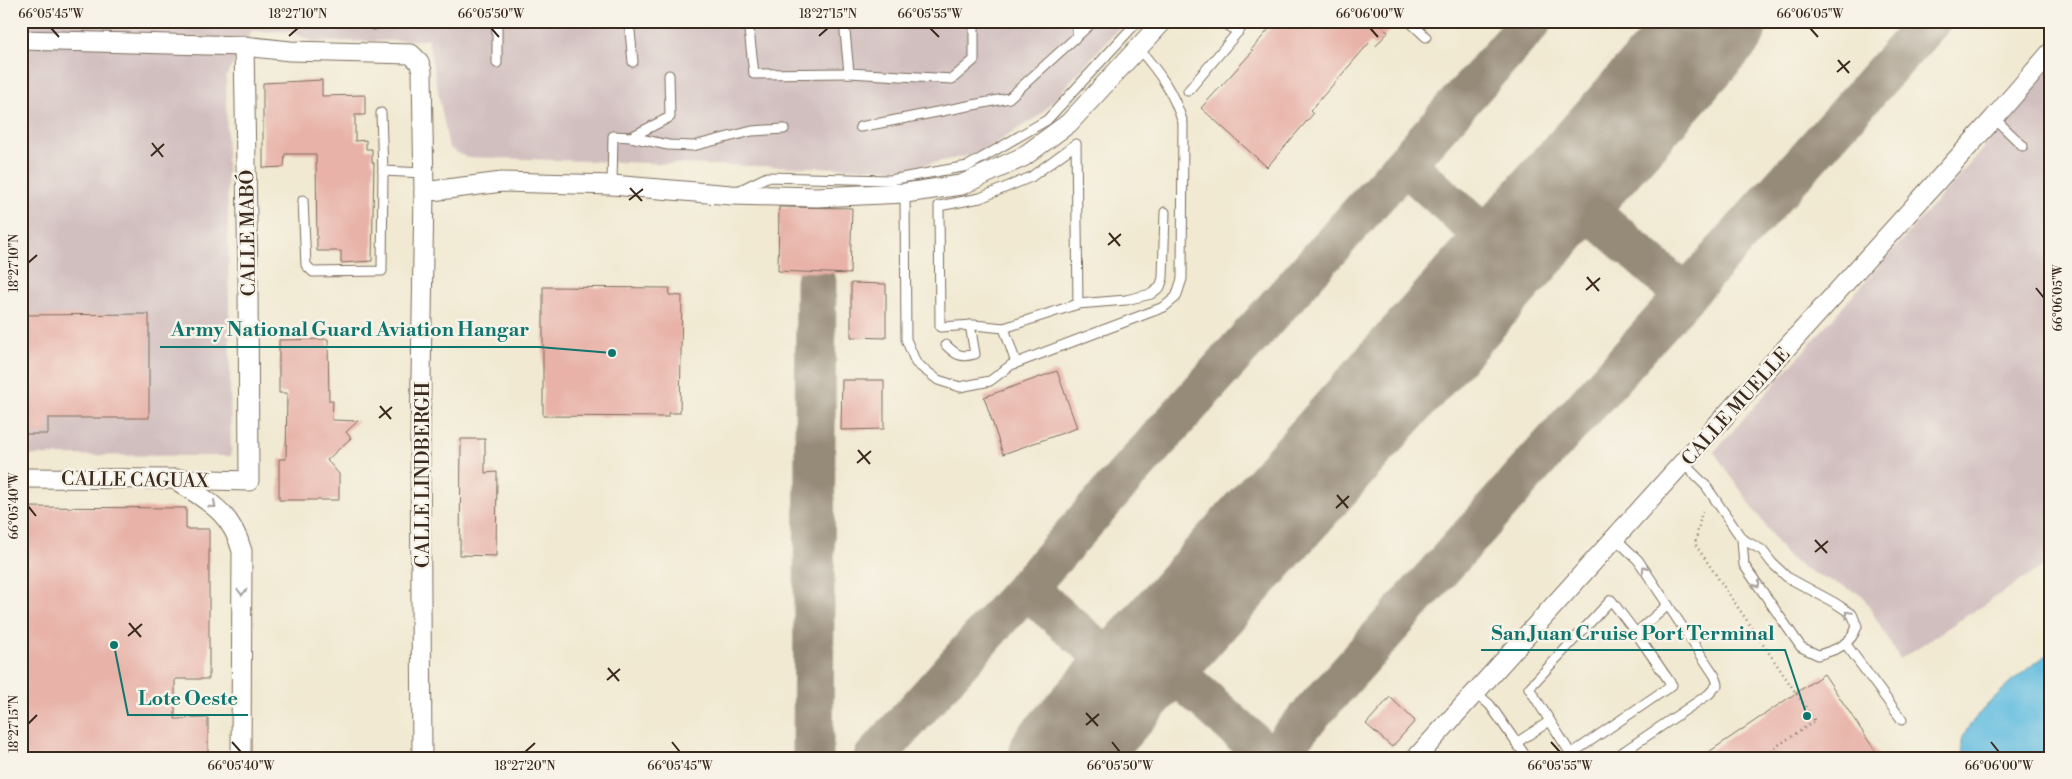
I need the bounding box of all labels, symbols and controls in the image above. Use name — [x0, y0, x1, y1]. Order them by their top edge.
text: 66°05'45"W — [18, 7, 85, 22]
text: 18°27'10"N — [269, 7, 327, 22]
text: 66°05'50"W — [458, 7, 525, 22]
text: 18°27'15"N — [799, 7, 857, 22]
text: 66°05'55"W — [897, 7, 964, 22]
text: 66°06'00"W — [1336, 7, 1405, 22]
text: 66°06'05"W — [1776, 7, 1845, 22]
street label: CALLE MABÓ — [234, 169, 261, 297]
text: 18°27'10"N — [7, 234, 22, 292]
text: 66°06'05"W — [2051, 263, 2066, 332]
callout: Army National Guard Aviation Hangar — [160, 312, 539, 347]
text: Army National Guard Aviation Hangar — [170, 318, 529, 343]
street label: CALLE MUELLE — [1676, 343, 1795, 471]
street label: CALLE LINDBERGH — [411, 382, 435, 568]
street label: CALLE CAGUAX — [61, 467, 210, 493]
text: 66°05'40"W — [7, 471, 22, 539]
one-way arrow — [207, 500, 216, 509]
one-way arrow — [1642, 565, 1651, 575]
one-way arrow — [1751, 578, 1760, 588]
one-way arrow — [237, 588, 247, 596]
one-way arrow — [1845, 611, 1854, 620]
callout: San Juan Cruise Port Terminal — [1481, 615, 1785, 650]
text: San Juan Cruise Port Terminal — [1491, 622, 1775, 647]
callout: Lote Oeste — [128, 680, 248, 715]
text: Lote Oeste — [138, 687, 238, 712]
text: 18°27'15"N — [7, 695, 22, 753]
text: 66°05'40"W — [208, 759, 276, 774]
text: 18°27'20"N — [495, 759, 555, 774]
text: 66°05'45"W — [647, 759, 714, 774]
text: 66°05'50"W — [1087, 759, 1154, 774]
text: 66°05'55"W — [1527, 759, 1594, 774]
text: 66°06'00"W — [1965, 759, 2034, 774]

